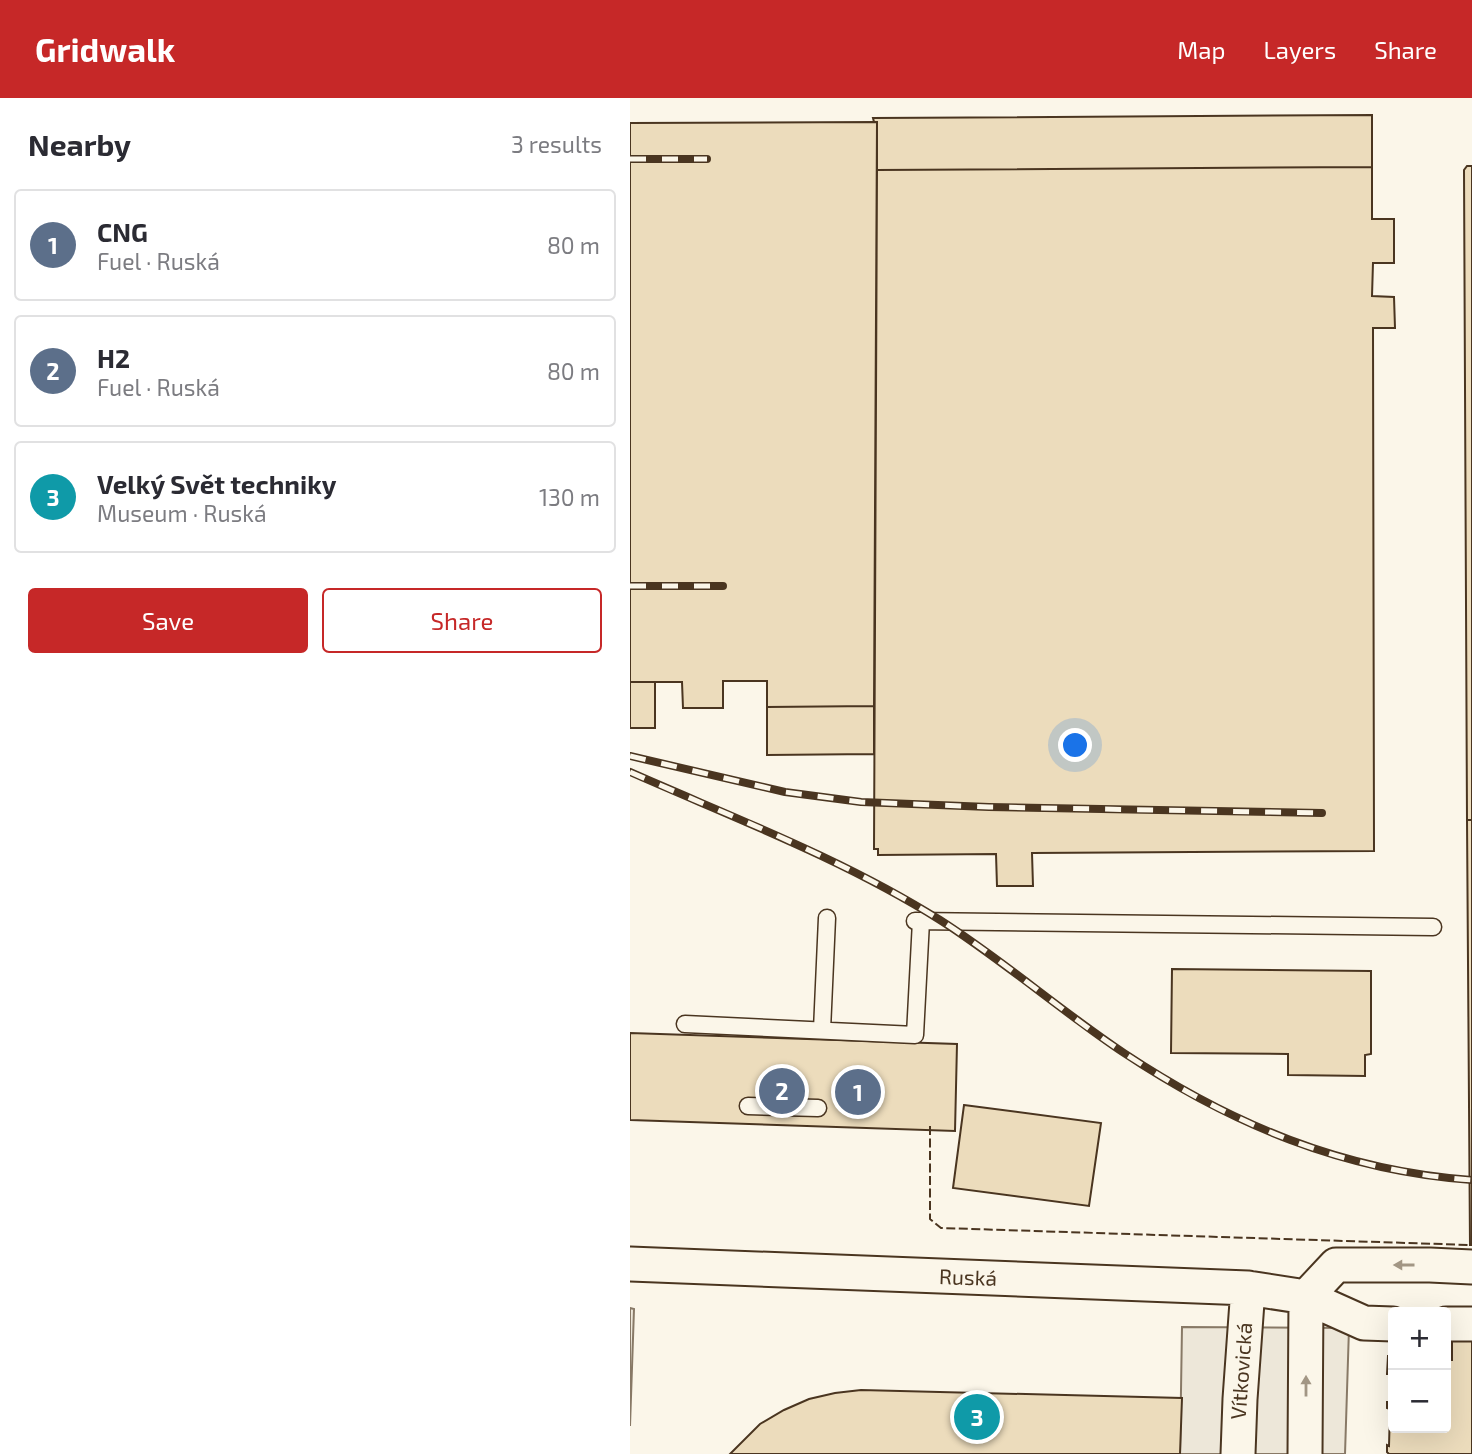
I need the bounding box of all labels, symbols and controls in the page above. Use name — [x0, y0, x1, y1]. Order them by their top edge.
text: Gridwalk — [35, 29, 175, 69]
text: Map — [1177, 35, 1225, 64]
text: Layers — [1263, 35, 1336, 64]
text: Share — [1374, 35, 1437, 64]
text: Nearby — [28, 126, 131, 162]
text: 3 results — [511, 130, 602, 158]
text: CNG — [97, 216, 148, 247]
text: 1 — [48, 231, 58, 259]
text: 80 m — [547, 231, 600, 259]
text: Fuel · Ruská — [97, 247, 220, 275]
text: H2 — [97, 342, 130, 373]
text: 2 — [46, 357, 60, 385]
text: 80 m — [547, 357, 600, 385]
text: Fuel · Ruská — [97, 373, 220, 401]
text: Velký Svět techniky — [97, 468, 336, 499]
text: 3 — [46, 483, 60, 511]
text: 130 m — [539, 483, 600, 511]
text: Museum · Ruská — [97, 499, 267, 527]
button: Save — [28, 588, 308, 653]
button: Share — [322, 588, 602, 653]
your location — [1058, 728, 1092, 762]
pin: 2 — [759, 1065, 805, 1117]
pin: 1 — [835, 1066, 881, 1118]
one-way arrow — [1393, 1259, 1415, 1271]
street label: Ruská — [939, 1263, 997, 1290]
map controls — [1388, 1307, 1451, 1433]
button: + — [1388, 1307, 1451, 1370]
street label: Vítkovická — [1225, 1322, 1256, 1420]
button: − — [1388, 1370, 1451, 1433]
one-way arrow — [1301, 1375, 1312, 1397]
pin: 3 — [954, 1391, 1000, 1443]

